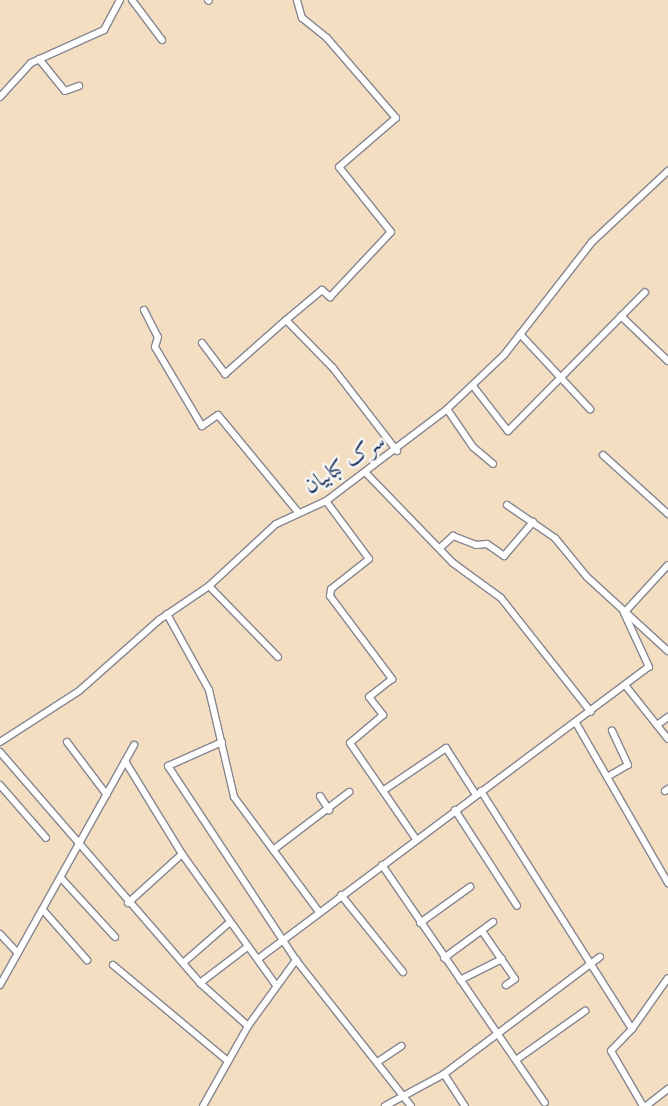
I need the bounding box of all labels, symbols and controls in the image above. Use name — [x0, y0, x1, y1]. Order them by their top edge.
street label: سرک کبابیان — [298, 427, 390, 499]

